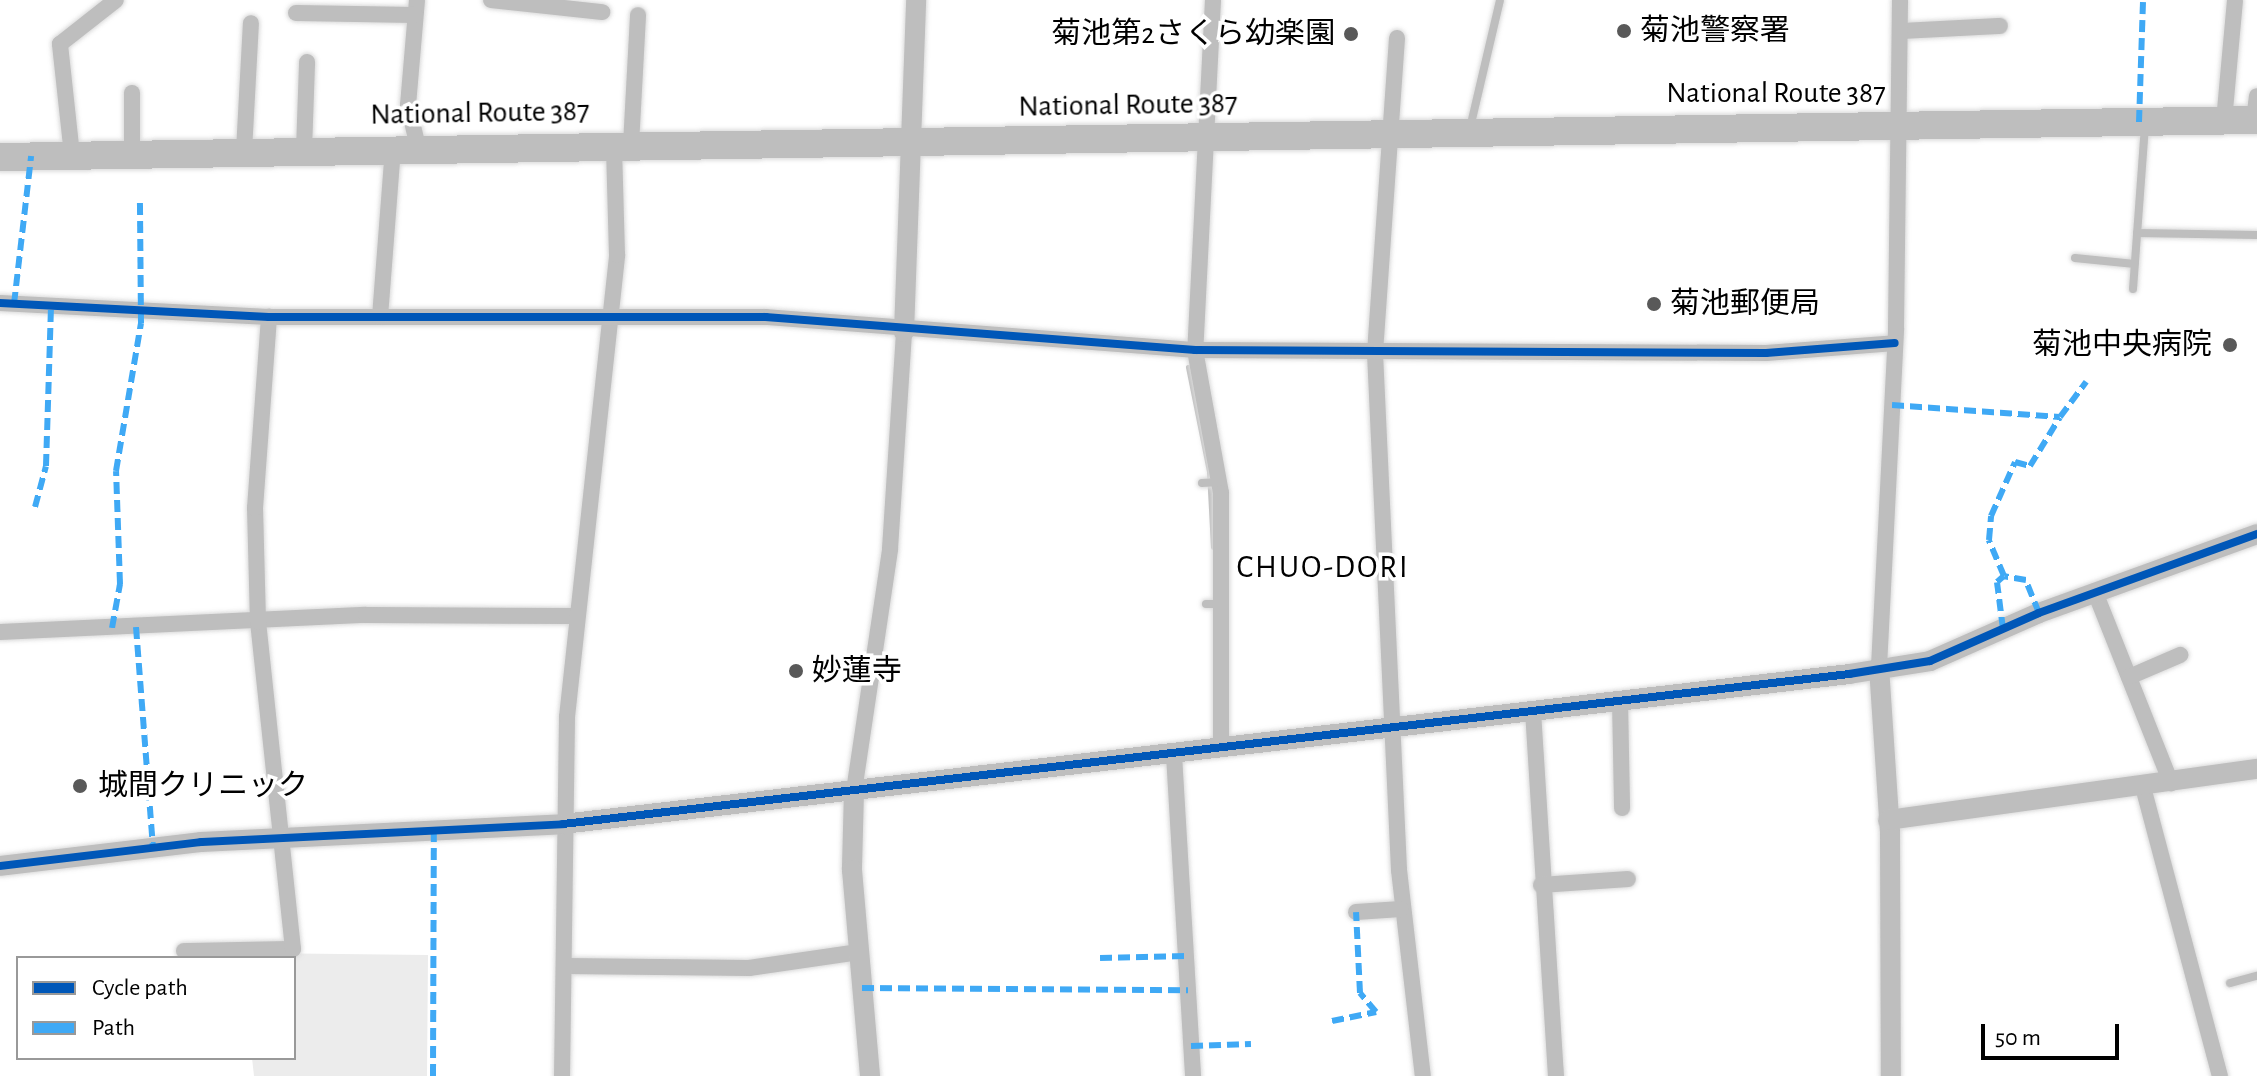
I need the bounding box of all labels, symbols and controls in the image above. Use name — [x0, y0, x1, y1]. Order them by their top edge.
place label: 菊池警察署 — [1640, 13, 1790, 49]
place label: 菊池第2さくら幼楽園 — [1051, 16, 1335, 52]
marker: 菊池警察署 — [1615, 22, 1633, 40]
marker: 菊池第2さくら幼楽園 — [1342, 25, 1360, 43]
street label: National Route 387 — [1666, 75, 1886, 111]
street label: National Route 387 — [1018, 85, 1238, 125]
street label: National Route 387 — [370, 93, 590, 133]
place label: 菊池郵便局 — [1670, 286, 1820, 322]
marker: 菊池郵便局 — [1645, 295, 1663, 313]
place label: 菊池中央病院 — [2032, 327, 2212, 363]
marker: 菊池中央病院 — [2219, 334, 2241, 356]
district label: CHUO-DORI — [1236, 548, 1410, 586]
place label: 妙蓮寺 — [812, 653, 902, 689]
marker: 妙蓮寺 — [787, 662, 805, 680]
place label: 城間クリニック — [98, 768, 308, 804]
marker: 城間クリニック — [69, 775, 91, 797]
legend — [16, 956, 296, 1060]
text: Cycle path — [92, 976, 188, 1000]
scale bar — [1985, 1008, 2123, 1058]
text: Path — [92, 1016, 135, 1040]
text: 50 m — [1995, 1026, 2041, 1050]

